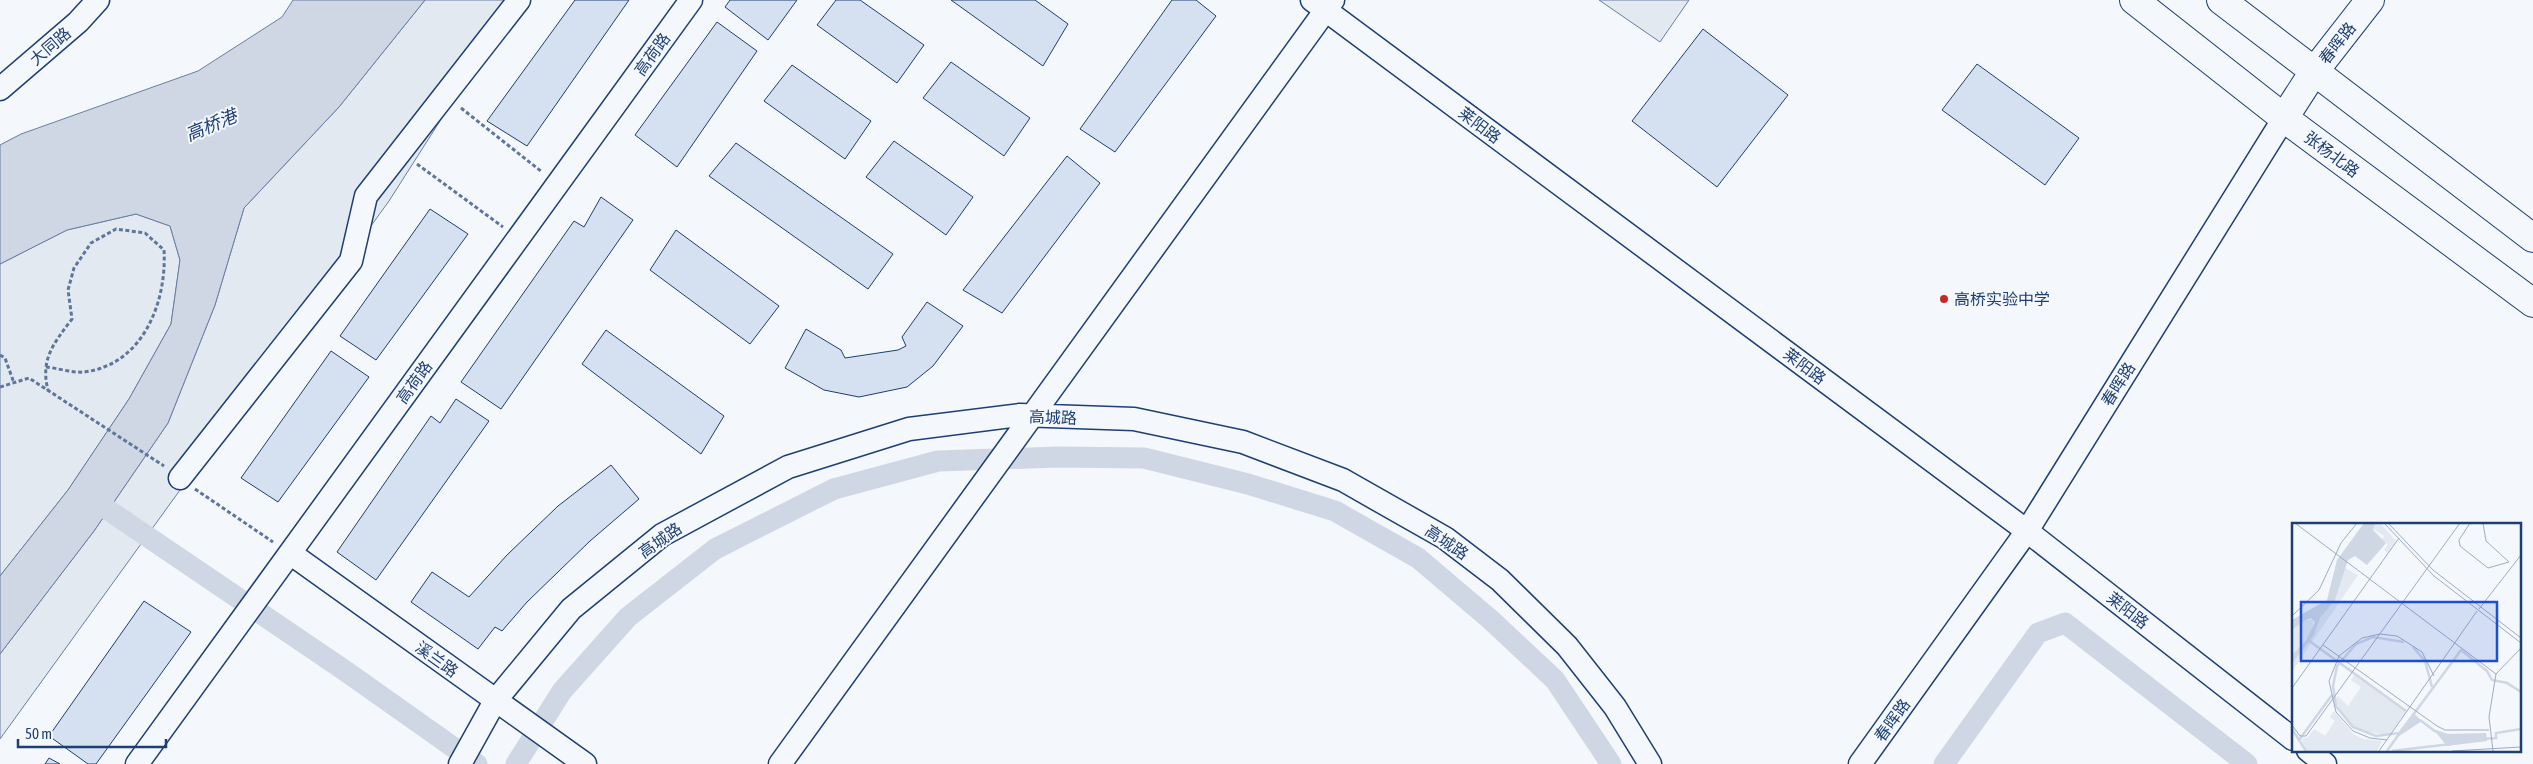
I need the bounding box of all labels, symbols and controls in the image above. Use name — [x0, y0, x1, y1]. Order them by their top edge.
street label: 春晖路 — [2315, 19, 2359, 67]
street label: 大同路 — [26, 23, 74, 69]
street label: 高荷路 — [631, 29, 673, 79]
street label: 莱阳路 — [1455, 103, 1505, 147]
water label: 高桥港 — [182, 104, 243, 145]
street label: 张杨北路 — [2301, 128, 2363, 180]
place label: 高桥实验中学 — [1954, 290, 2050, 308]
marker: 高桥实验中学 — [1938, 293, 1950, 305]
street label: 莱阳路 — [1780, 344, 1830, 388]
street label: 高荷路 — [393, 357, 435, 407]
street label: 春晖路 — [2098, 359, 2138, 409]
street label: 高城路 — [1029, 407, 1077, 427]
street label: 高城路 — [635, 519, 685, 561]
street label: 高城路 — [1422, 521, 1472, 563]
inset map — [2292, 523, 2520, 752]
street label: 莱阳路 — [2104, 588, 2152, 632]
street label: 溪兰路 — [412, 638, 462, 680]
street label: 春晖路 — [1871, 695, 1913, 745]
scale bar — [18, 716, 165, 748]
text: 50 m — [25, 725, 52, 742]

